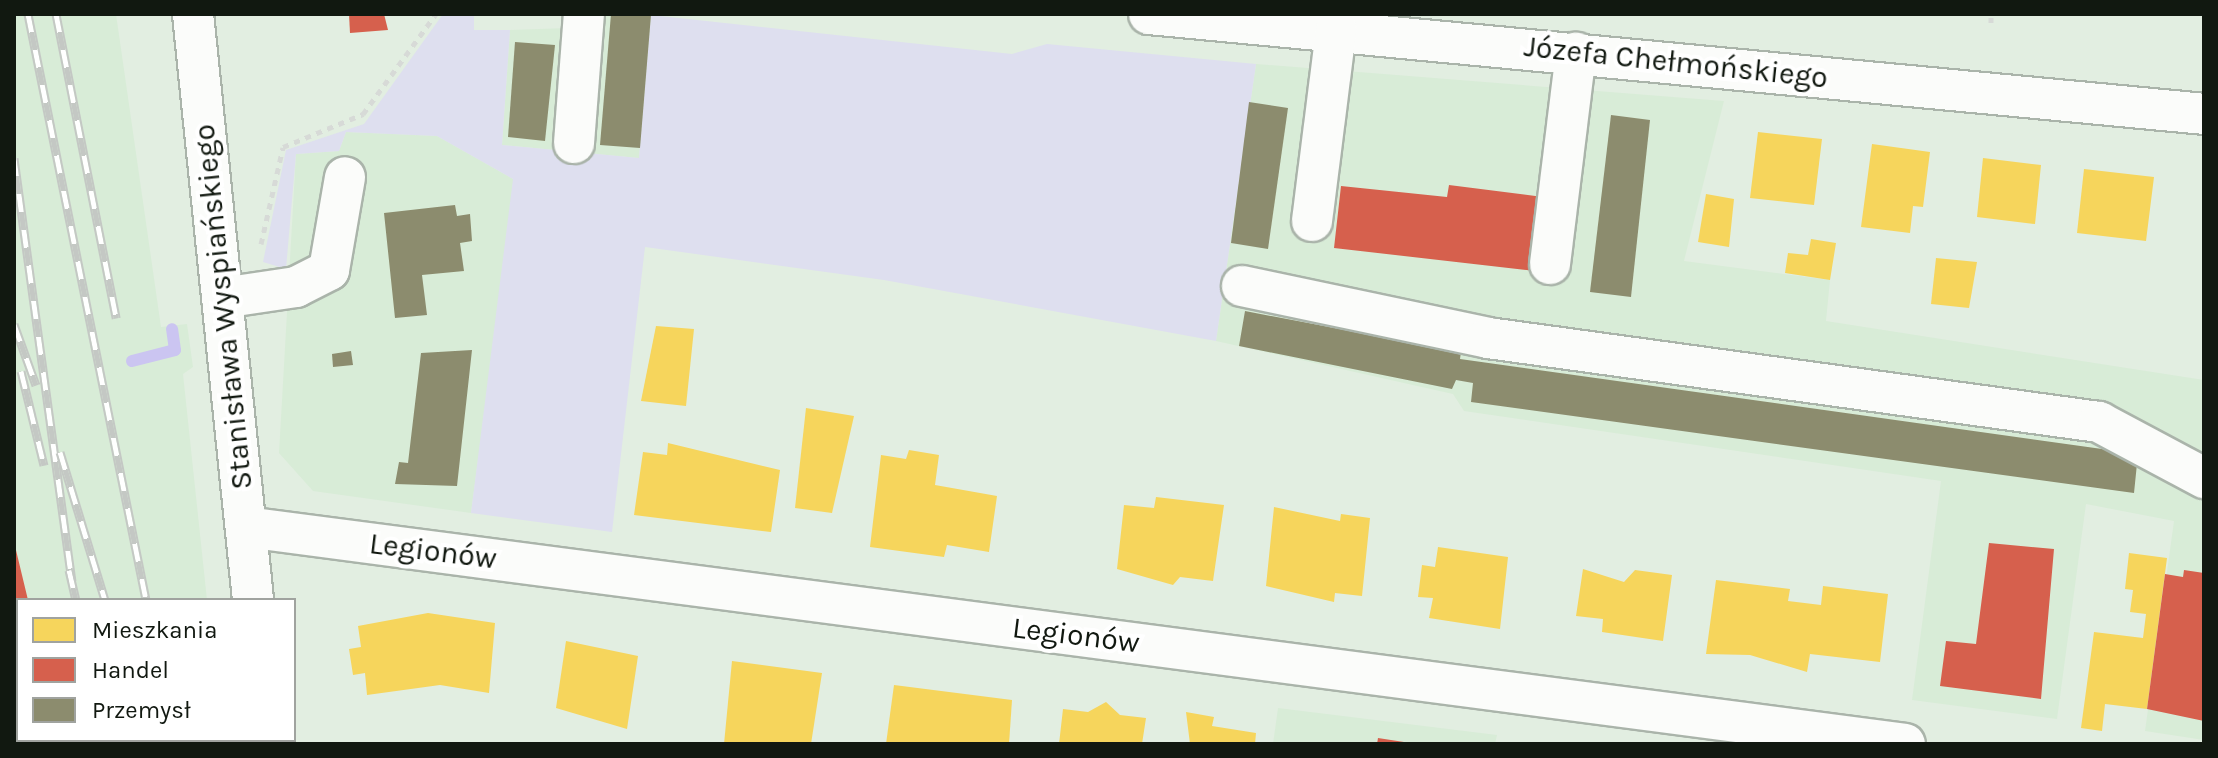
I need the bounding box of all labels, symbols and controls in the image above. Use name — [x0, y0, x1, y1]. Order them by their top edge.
street label: Józefa Chełmońskiego — [1522, 28, 1830, 96]
street label: Stanisława Wyspiańskiego — [186, 123, 260, 491]
street label: Legionów — [367, 525, 499, 577]
legend — [16, 598, 296, 742]
street label: Legionów — [1010, 609, 1142, 661]
text: Mieszkania — [92, 616, 217, 644]
text: Handel — [92, 656, 169, 684]
text: Przemysł — [92, 696, 191, 724]

